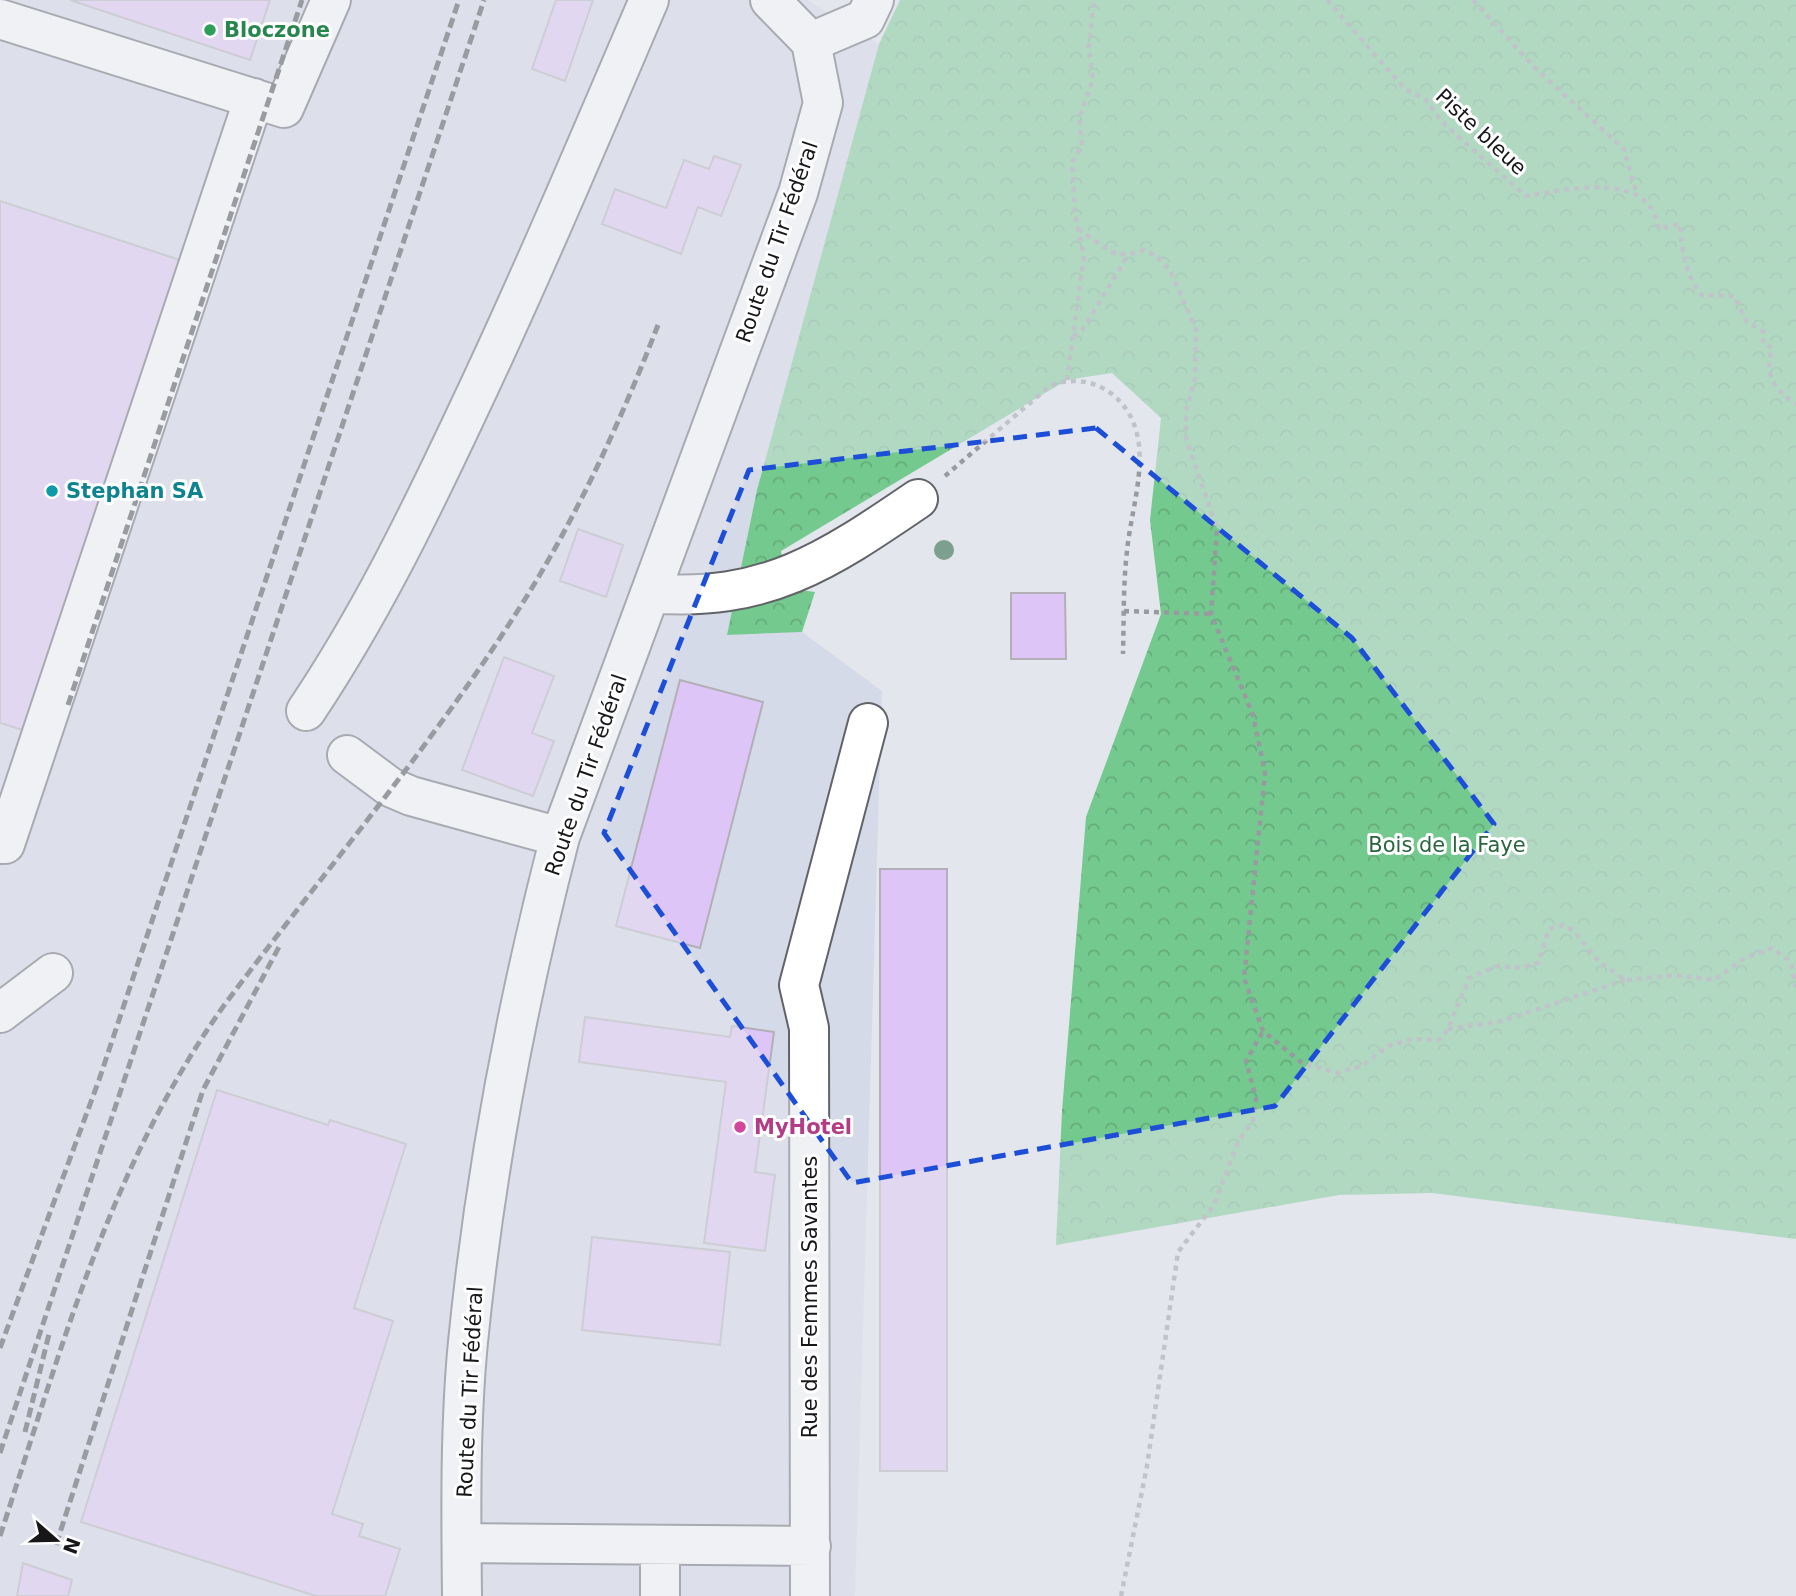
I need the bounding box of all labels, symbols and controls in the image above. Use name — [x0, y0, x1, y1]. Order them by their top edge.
place label: Bloczone — [224, 18, 330, 42]
marker: Bloczone — [202, 22, 218, 38]
street label: Piste bleue — [1431, 84, 1531, 180]
street label: Route du Tir Fédéral — [731, 138, 823, 346]
place label: Stephan SA — [66, 479, 204, 503]
marker: Stephan SA — [44, 483, 60, 499]
street label: Route du Tir Fédéral — [540, 671, 632, 879]
park label: Bois de la Faye — [1368, 833, 1526, 857]
place label: MyHotel — [754, 1115, 852, 1139]
marker: MyHotel — [732, 1119, 748, 1135]
street label: Rue des Femmes Savantes — [798, 1156, 822, 1438]
street label: Route du Tir Fédéral — [452, 1286, 488, 1498]
north arrow — [21, 1505, 91, 1575]
text: N — [59, 1535, 85, 1557]

